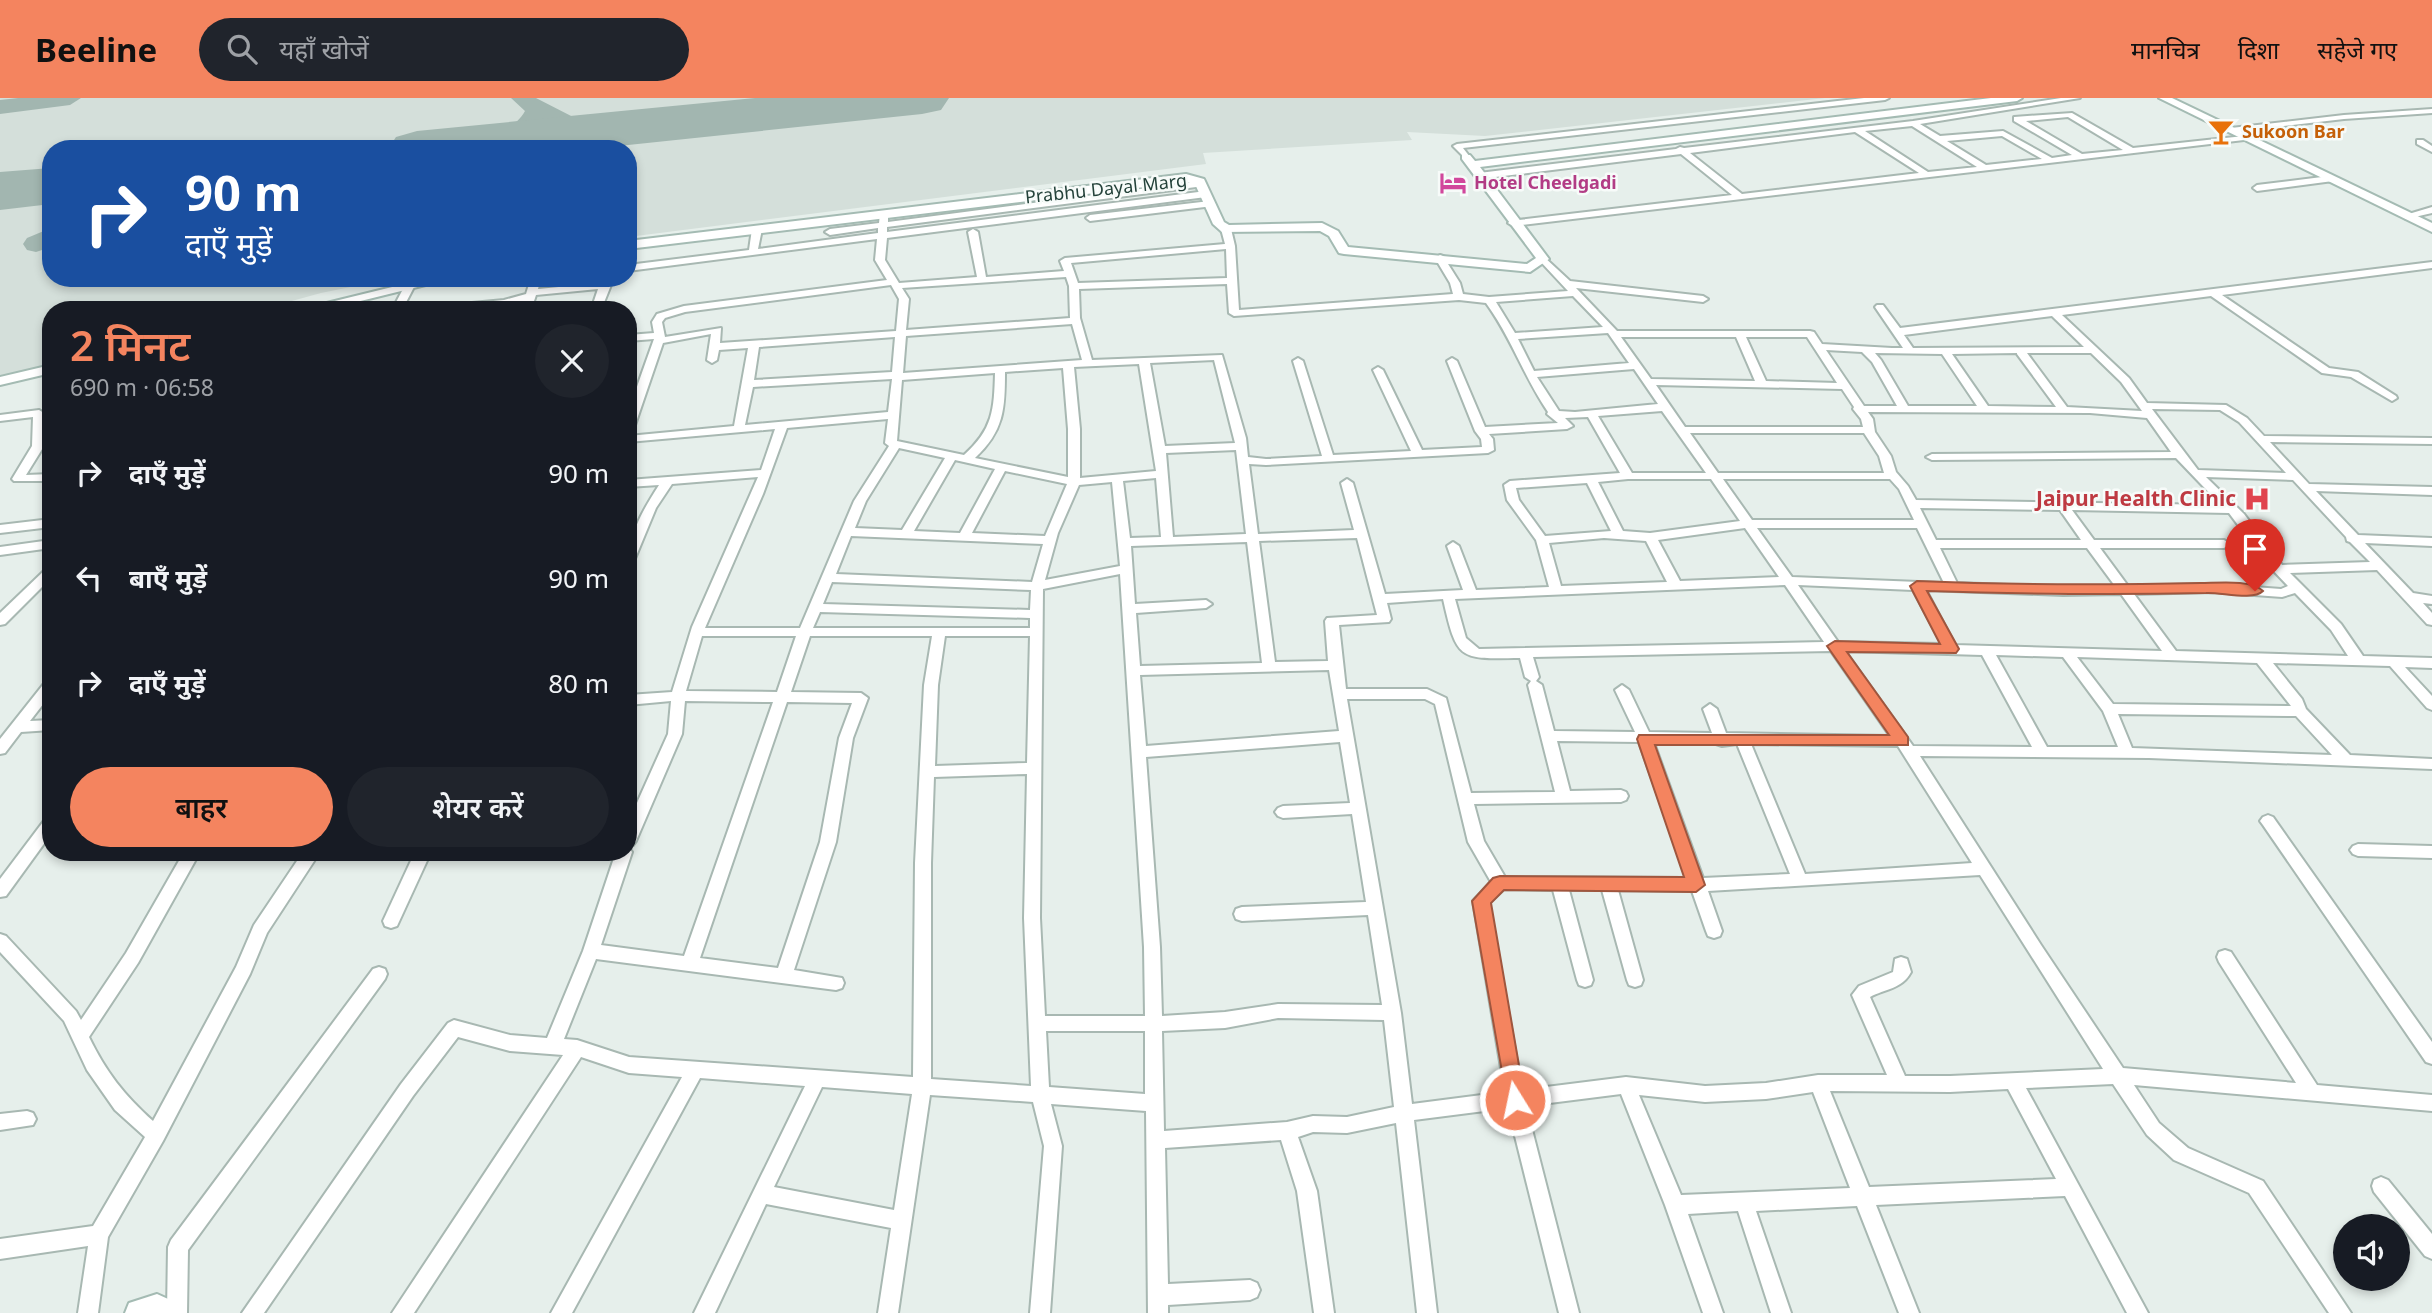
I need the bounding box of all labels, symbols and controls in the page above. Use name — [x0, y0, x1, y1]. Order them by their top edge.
search box — [199, 18, 689, 81]
text: Beeline — [35, 27, 157, 72]
icon: search — [223, 30, 261, 68]
text: यहाँ खोजें — [279, 31, 369, 67]
text: मानचित्र — [2131, 33, 2200, 66]
text: दिशा — [2238, 33, 2279, 66]
text: सहेजे गए — [2317, 33, 2397, 66]
bar icon: Sukoon Bar — [2206, 117, 2236, 147]
place label: Sukoon Bar — [2242, 119, 2344, 143]
text: 90 m — [185, 159, 302, 225]
icon: right — [70, 168, 161, 259]
street label: Prabhu Dayal Marg — [1024, 168, 1188, 208]
hotel icon: Hotel Cheelgadi — [1438, 168, 1468, 198]
place label: Hotel Cheelgadi — [1474, 170, 1617, 194]
text: दाएँ मुड़ें — [185, 222, 273, 265]
text: 2 मिनट — [70, 316, 190, 373]
button: close — [535, 324, 609, 398]
text: 690 m · 06:58 — [70, 371, 214, 403]
icon: right — [70, 454, 108, 492]
text: दाएँ मुड़ें — [129, 455, 206, 491]
text: 90 m — [548, 455, 609, 491]
place label: Jaipur Health Clinic — [2034, 484, 2236, 512]
hospital icon: Jaipur Health Clinic — [2242, 484, 2272, 514]
pin — [2225, 519, 2285, 591]
icon: arrive — [2236, 530, 2274, 568]
icon: left — [70, 559, 108, 597]
text: बाएँ मुड़ें — [129, 560, 207, 596]
text: 90 m — [548, 560, 609, 596]
icon: right — [70, 664, 108, 702]
text: दाएँ मुड़ें — [129, 665, 206, 701]
text: 80 m — [548, 665, 609, 701]
button: बाहर — [70, 767, 333, 847]
button: शेयर करें — [347, 767, 609, 847]
position arrow — [1478, 1063, 1552, 1137]
map controls — [2333, 1214, 2410, 1291]
button: sound — [2333, 1214, 2410, 1291]

